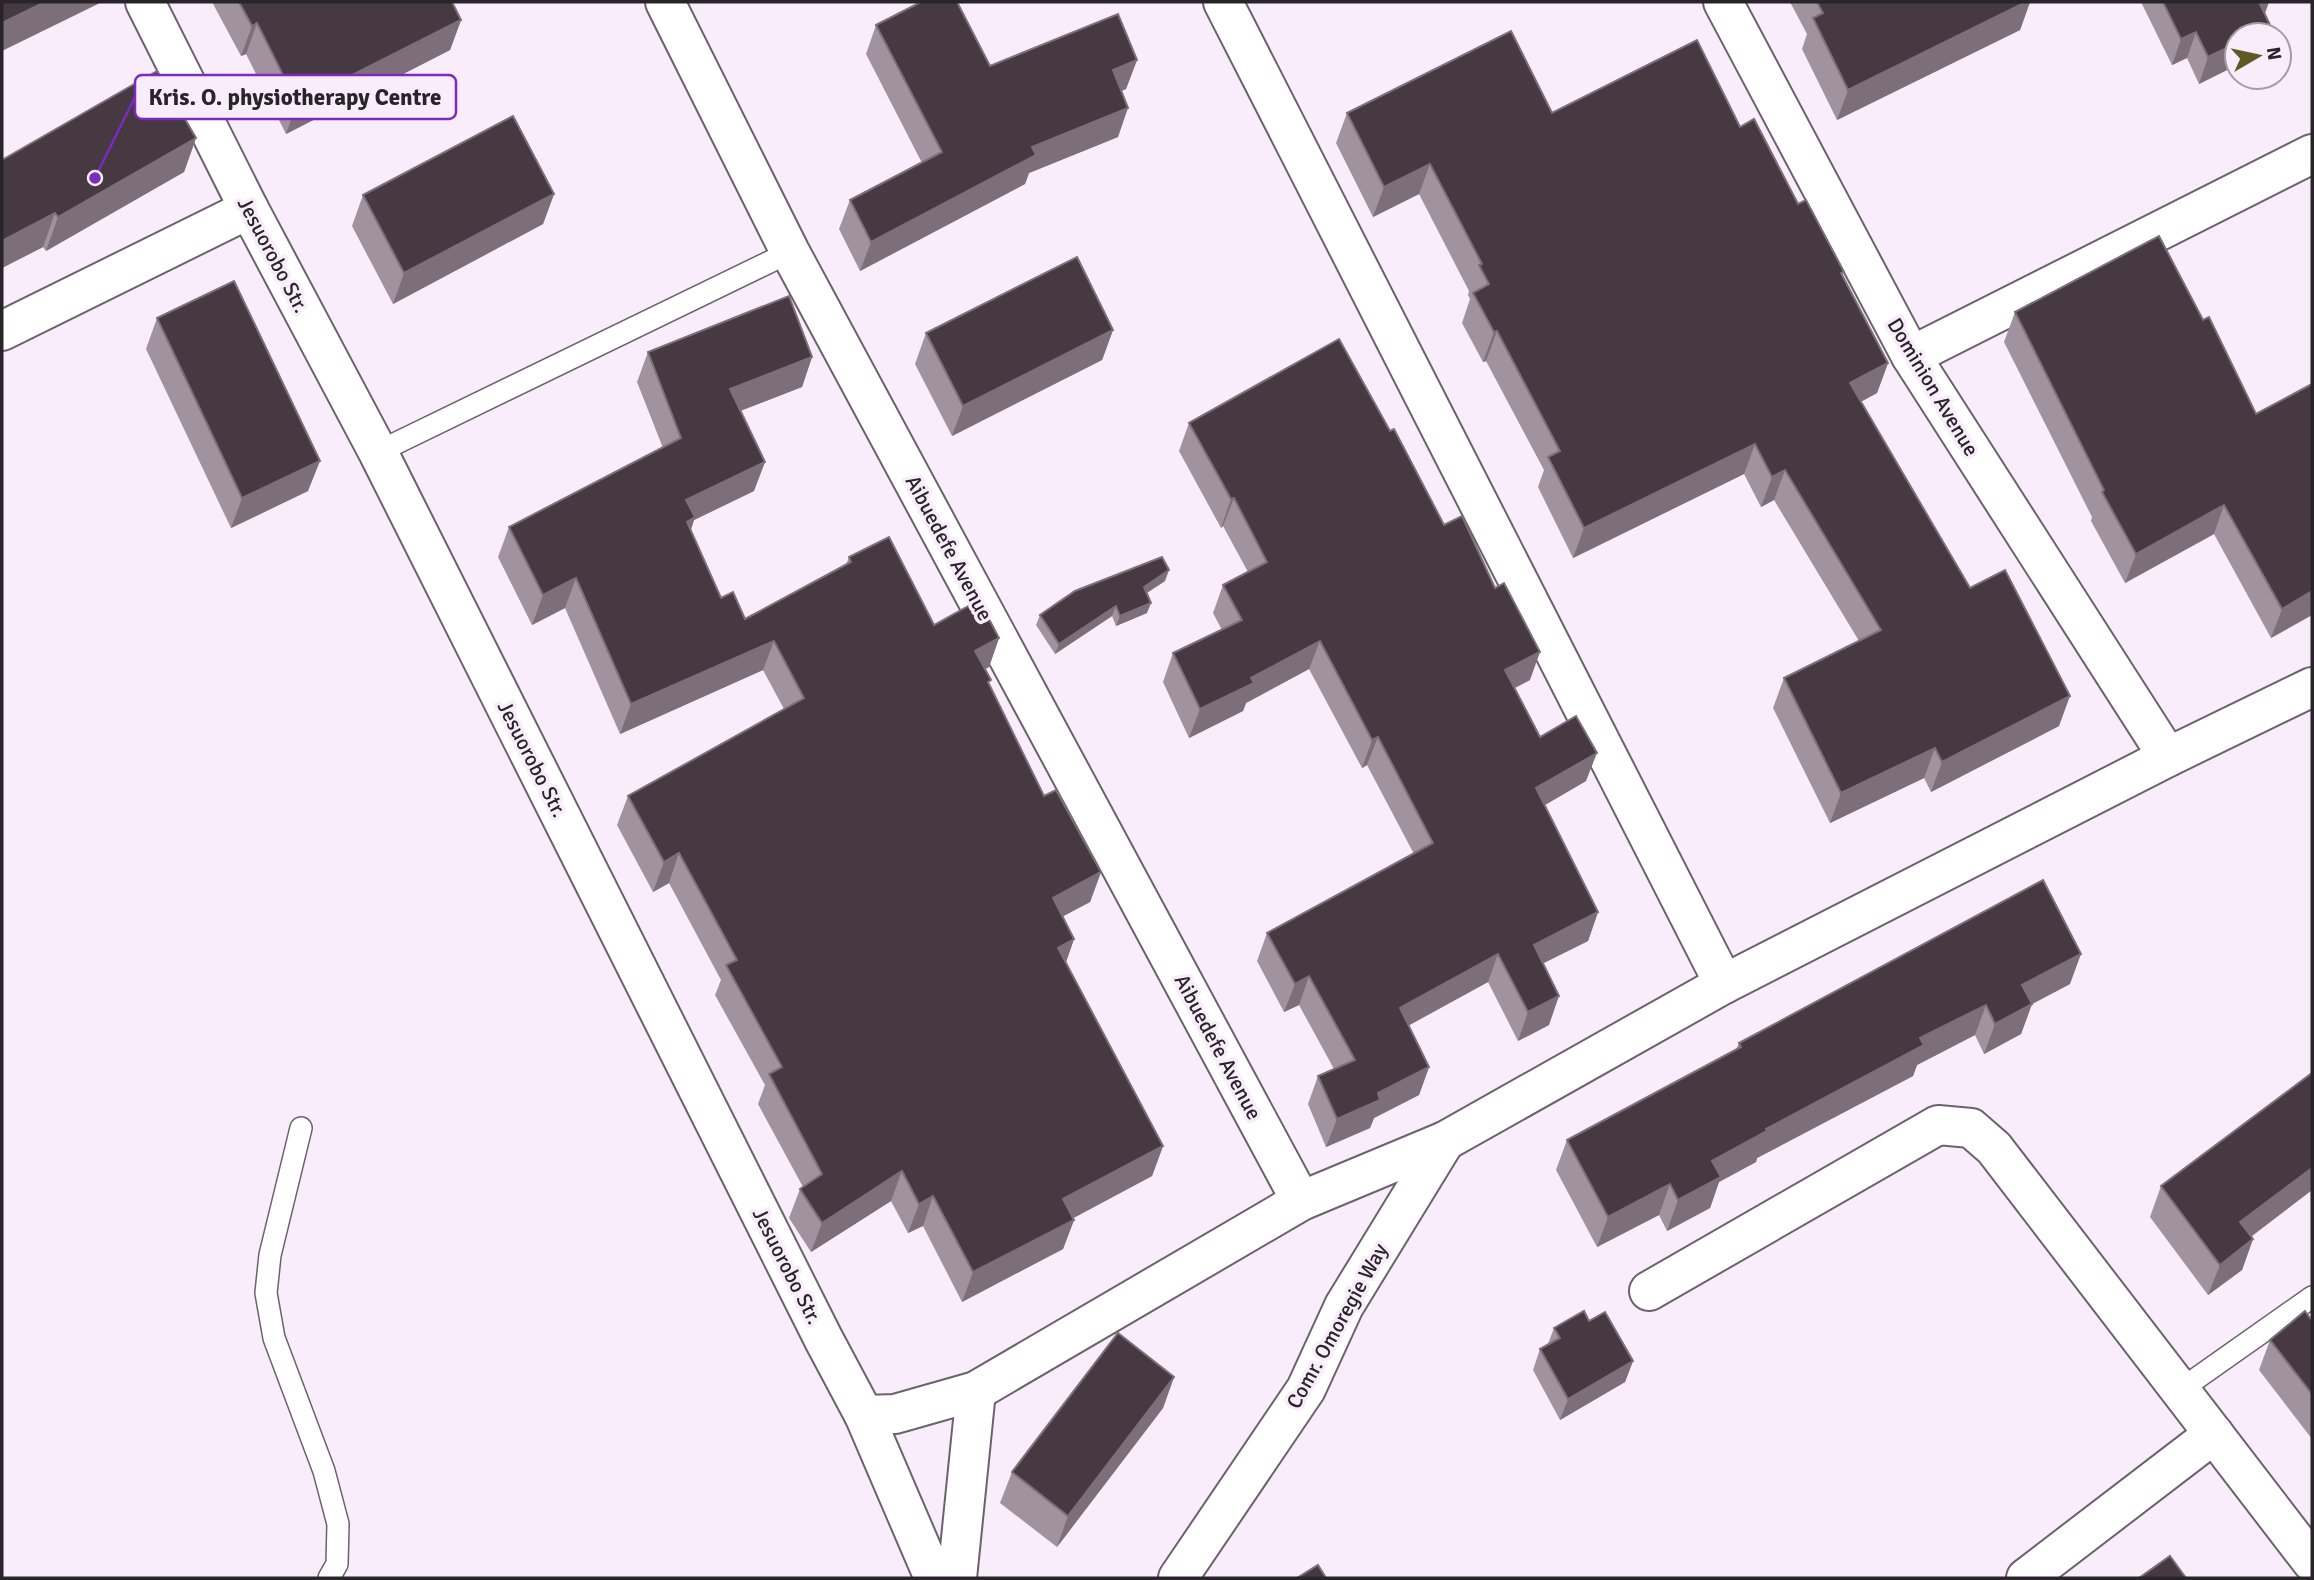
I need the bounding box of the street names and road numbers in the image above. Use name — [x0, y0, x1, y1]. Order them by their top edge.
street label: Jesuorobo Str. — [232, 193, 314, 317]
street label: Dominion Avenue — [1881, 313, 1985, 461]
street label: Aibuedefe Avenue — [900, 471, 998, 625]
street label: Jesuorobo Str. — [492, 696, 572, 822]
street label: Aibuedefe Avenue — [1169, 970, 1267, 1124]
street label: Jesuorobo Str. — [747, 1203, 827, 1329]
street label: Comr. Omoregie Way — [1281, 1239, 1393, 1413]

